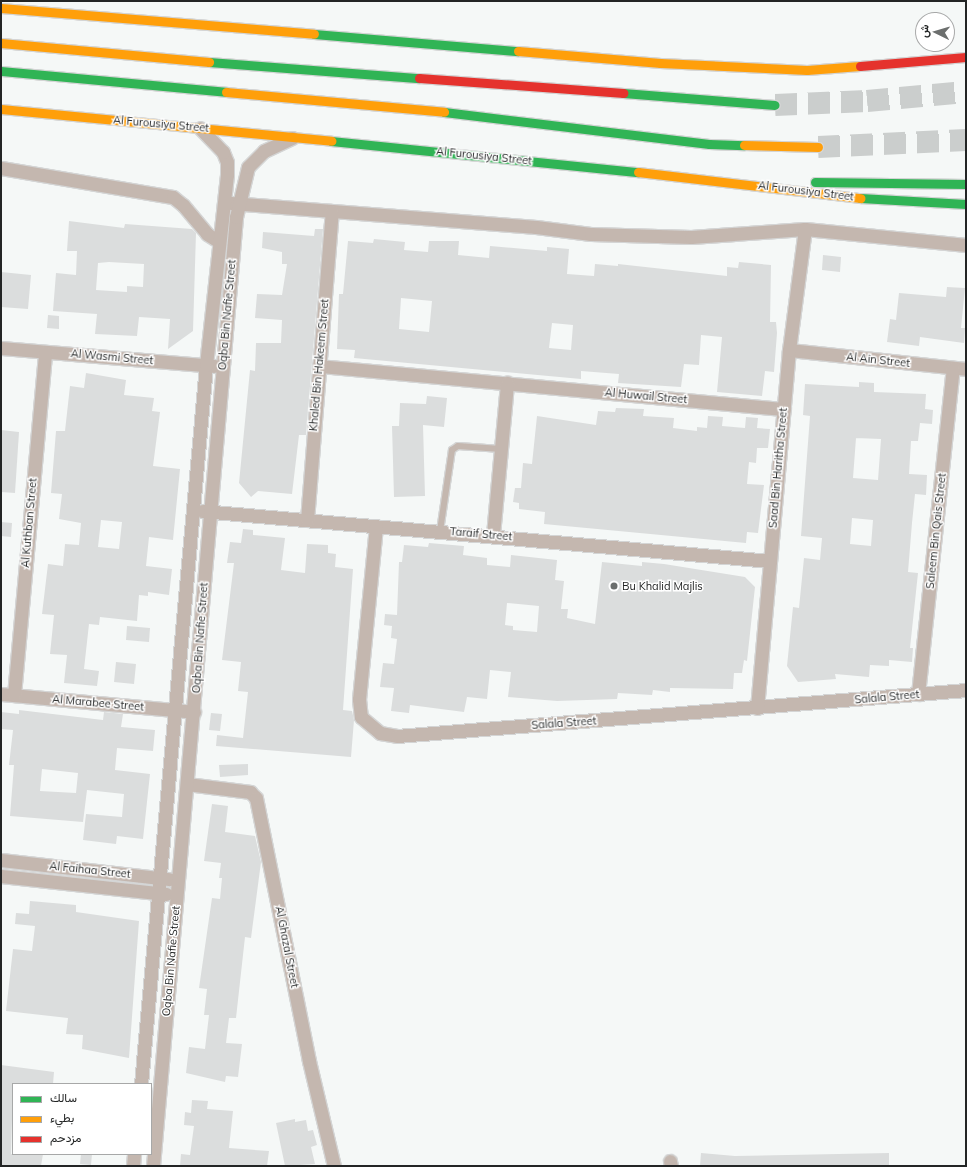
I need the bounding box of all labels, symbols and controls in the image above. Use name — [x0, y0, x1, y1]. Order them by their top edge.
north arrow — [915, 12, 955, 52]
text: ش — [916, 24, 932, 38]
street label: Al Furousiya Street — [112, 113, 210, 135]
street label: Al Furousiya Street — [435, 144, 533, 168]
street label: Al Furousiya Street — [757, 179, 855, 203]
street label: Oqba Bin Nafie Street — [216, 259, 238, 371]
street label: Khaled Bin Hakeem Street — [307, 298, 331, 432]
street label: Al Wasmi Street — [70, 347, 154, 367]
street label: Al Ain Street — [845, 350, 911, 370]
street label: Al Huwail Street — [604, 386, 688, 406]
street label: Saad Bin Haritha Street — [766, 407, 790, 529]
street label: Saleem Bin Qais Street — [923, 472, 949, 590]
street label: Al Kuthban Street — [19, 478, 39, 568]
street label: Taraif Street — [449, 525, 513, 543]
place label: Bu Khalid Majlis — [622, 579, 703, 593]
marker: Bu Khalid Majlis — [609, 581, 619, 591]
street label: Oqba Bin Nafie Street — [190, 582, 210, 694]
street label: Salala Street — [854, 688, 920, 706]
street label: Al Marabee Street — [52, 692, 144, 714]
street label: Salala Street — [531, 714, 597, 732]
street label: Al Faihaa Street — [49, 859, 131, 881]
street label: Oqba Bin Nafie Street — [160, 905, 182, 1017]
street label: Al Ghazal Street — [273, 905, 301, 989]
legend — [12, 1083, 152, 1155]
text: سالك — [50, 1090, 77, 1105]
text: بطيء — [50, 1110, 74, 1125]
text: مزدحم — [50, 1130, 81, 1145]

